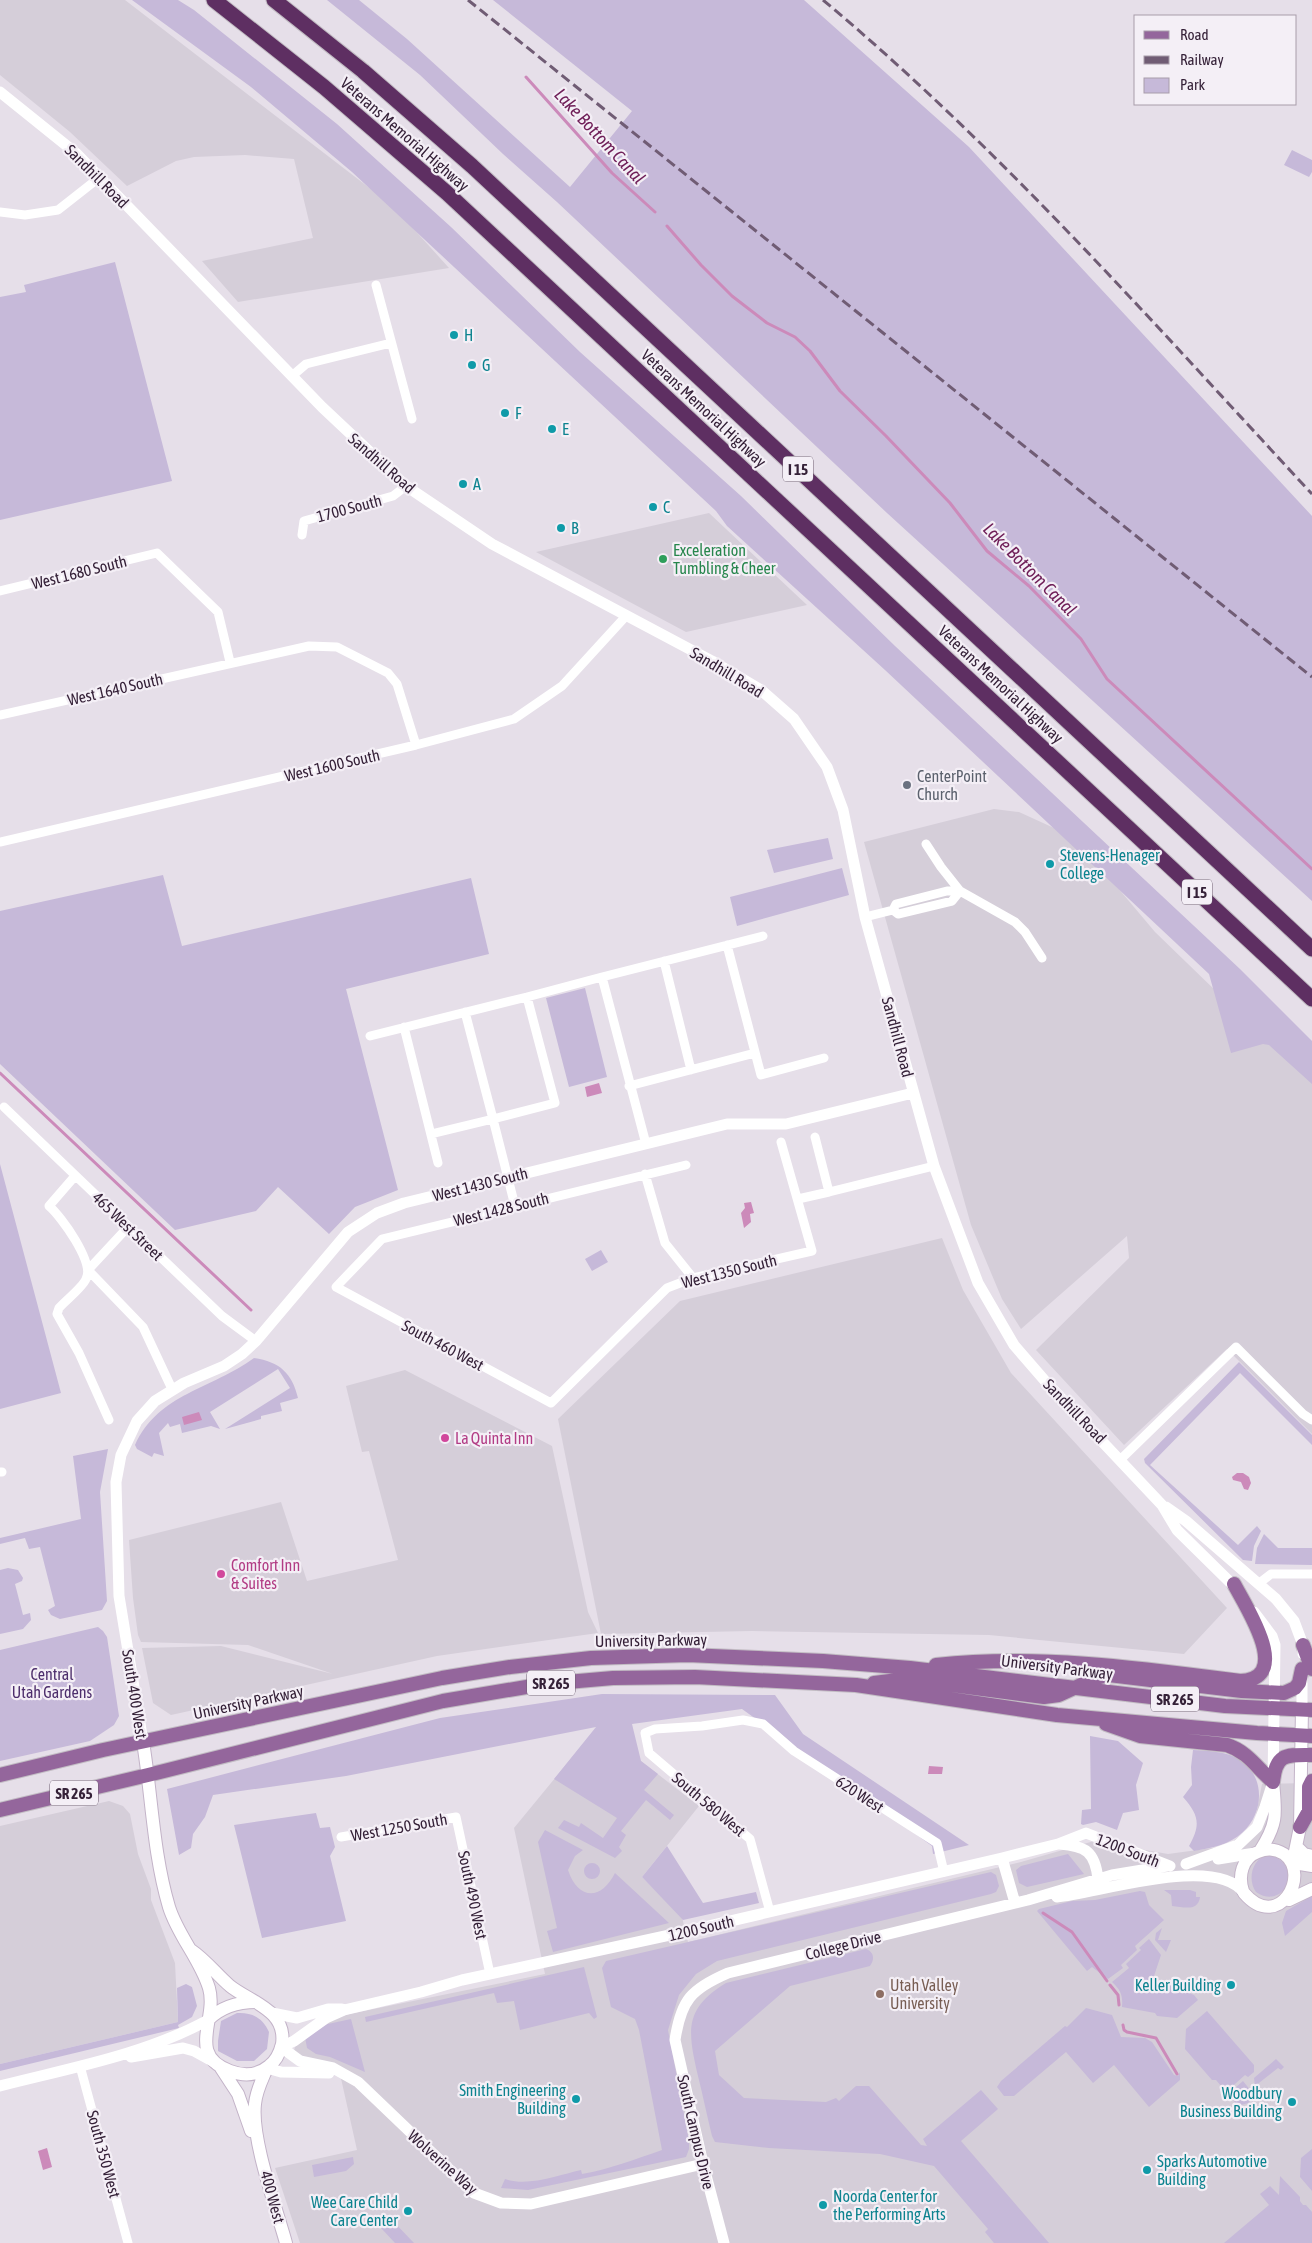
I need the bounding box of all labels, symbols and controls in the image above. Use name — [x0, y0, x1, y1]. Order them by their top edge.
legend — [1134, 15, 1297, 105]
text: Road — [1180, 26, 1209, 43]
text: Railway — [1180, 51, 1224, 68]
street label: Veterans Memorial Highway — [337, 73, 473, 196]
text: Park — [1180, 76, 1205, 93]
water label: Lake Bottom Canal — [550, 84, 650, 188]
street label: Sandhill Road — [62, 141, 132, 211]
place label: H — [464, 326, 473, 344]
marker: H — [448, 329, 460, 341]
street label: Veterans Memorial Highway — [637, 345, 770, 472]
place label: G — [482, 356, 490, 374]
marker: G — [466, 359, 478, 371]
place label: F — [515, 404, 522, 422]
marker: F — [499, 407, 511, 419]
place label: E — [562, 420, 569, 438]
marker: E — [546, 423, 558, 435]
street label: Sandhill Road — [345, 429, 419, 497]
road number: I 15 — [783, 456, 813, 482]
place label: A — [473, 475, 481, 493]
marker: A — [457, 478, 469, 490]
street label: 1700 South — [315, 491, 383, 525]
place label: C — [663, 498, 670, 516]
marker: C — [647, 501, 659, 513]
water label: Lake Bottom Canal — [979, 518, 1081, 620]
place label: B — [571, 519, 579, 537]
marker: B — [555, 522, 567, 534]
place label: Exceleration Tumbling & Cheer — [673, 541, 776, 578]
street label: West 1680 South — [30, 551, 128, 593]
marker: Exceleration Tumbling & Cheer — [657, 553, 669, 565]
street label: Veterans Memorial Highway — [934, 621, 1067, 748]
street label: Sandhill Road — [687, 643, 767, 701]
street label: West 1640 South — [65, 669, 165, 709]
street label: West 1600 South — [282, 745, 382, 785]
place label: CenterPoint Church — [917, 767, 987, 803]
marker: CenterPoint Church — [901, 779, 913, 791]
place label: Stevens-Henager College — [1060, 846, 1160, 883]
marker: Stevens-Henager College — [1044, 858, 1056, 870]
road number: I 15 — [1182, 880, 1212, 904]
street label: Sandhill Road — [879, 995, 917, 1079]
street label: West 1430 South — [431, 1163, 529, 1205]
street label: 465 West Street — [89, 1188, 167, 1264]
street label: West 1428 South — [452, 1188, 550, 1230]
street label: West 1350 South — [680, 1250, 778, 1292]
street label: South 460 West — [399, 1316, 487, 1374]
street label: Sandhill Road — [1040, 1375, 1110, 1447]
place label: La Quinta Inn — [455, 1429, 533, 1447]
marker: La Quinta Inn — [439, 1432, 451, 1444]
place label: Comfort Inn & Suites — [231, 1556, 300, 1592]
marker: Comfort Inn & Suites — [215, 1568, 227, 1580]
street label: University Parkway — [595, 1630, 708, 1651]
street label: South 400 West — [119, 1648, 151, 1740]
street label: University Parkway — [1000, 1651, 1114, 1684]
park label: Central Utah Gardens — [12, 1665, 93, 1701]
road number: SR 265 — [527, 1670, 575, 1696]
street label: University Parkway — [191, 1681, 305, 1723]
road number: SR 265 — [1151, 1686, 1199, 1712]
street label: South 580 West — [669, 1768, 750, 1840]
street label: 620 West — [833, 1772, 888, 1816]
road number: SR 265 — [50, 1780, 98, 1806]
street label: West 1250 South — [349, 1810, 449, 1844]
street label: 1200 South — [1094, 1830, 1162, 1870]
street label: South 490 West — [455, 1849, 491, 1941]
street label: 1200 South — [667, 1912, 735, 1944]
street label: College Drive — [803, 1927, 883, 1964]
place label: Utah Valley University — [890, 1976, 959, 2013]
place label: Keller Building — [1135, 1976, 1221, 1995]
marker: Keller Building — [1225, 1979, 1237, 1991]
marker: Utah Valley University — [874, 1988, 886, 2000]
street label: South Campus Drive — [673, 2073, 718, 2191]
place label: Smith Engineering Building — [459, 2081, 566, 2118]
place label: Woodbury Business Building — [1180, 2084, 1282, 2121]
marker: Smith Engineering Building — [570, 2093, 582, 2105]
marker: Woodbury Business Building — [1286, 2096, 1298, 2108]
street label: South 350 West — [84, 2108, 124, 2200]
street label: Wolverine Way — [404, 2126, 482, 2199]
place label: Sparks Automotive Building — [1157, 2152, 1267, 2189]
marker: Sparks Automotive Building — [1141, 2164, 1153, 2176]
street label: 400 West — [257, 2169, 289, 2225]
place label: Noorda Center for the Performing Arts — [833, 2187, 946, 2224]
place label: Wee Care Child Care Center — [311, 2193, 398, 2229]
marker: Noorda Center for the Performing Arts — [817, 2199, 829, 2211]
marker: Wee Care Child Care Center — [402, 2205, 414, 2217]

